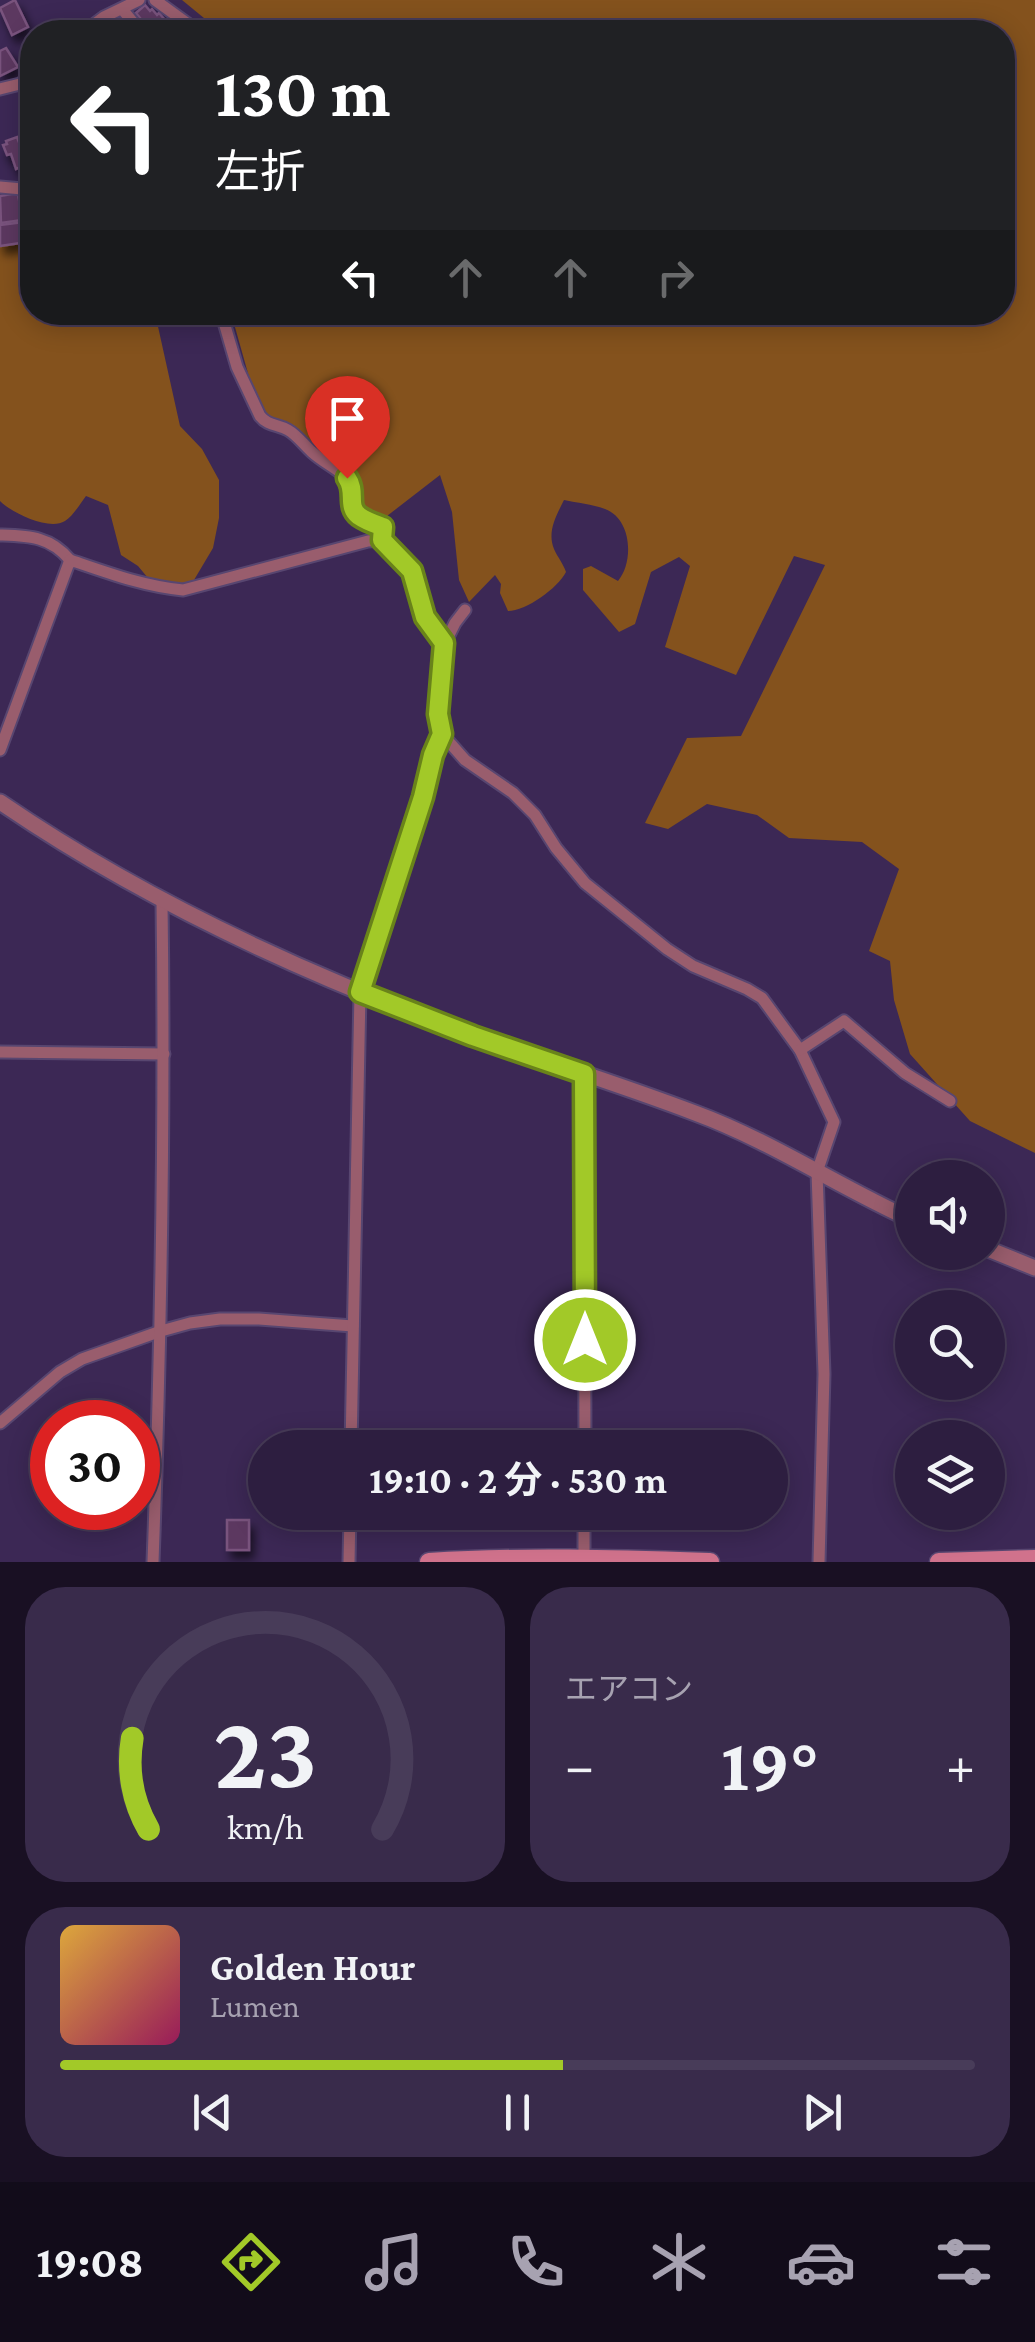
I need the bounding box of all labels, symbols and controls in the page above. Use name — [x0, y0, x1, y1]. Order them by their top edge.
text: 130 m — [215, 53, 391, 131]
icon: left — [50, 60, 180, 190]
text: 左折 — [215, 147, 305, 197]
icon: left — [333, 250, 388, 305]
icon: ahead — [438, 250, 493, 305]
icon: ahead — [543, 250, 598, 305]
icon: right — [648, 250, 703, 305]
pin — [305, 376, 390, 479]
icon: arrive — [320, 391, 375, 446]
map controls — [895, 1160, 1005, 1530]
button: sound — [895, 1160, 1005, 1270]
position arrow — [533, 1288, 637, 1392]
button: search — [895, 1290, 1005, 1400]
speed limit sign: 30 — [30, 1400, 160, 1530]
button: layers — [895, 1420, 1005, 1530]
text: 19:10 · 2 分 · 530 m — [369, 1459, 667, 1501]
text: エアコン — [565, 1671, 693, 1707]
text: 23 — [213, 1694, 317, 1809]
text: 19° — [721, 1723, 819, 1806]
text: − — [565, 1735, 594, 1796]
text: + — [946, 1735, 975, 1796]
text: km/h — [226, 1807, 304, 1847]
text: Golden Hour — [210, 1946, 416, 1988]
text: Lumen — [210, 1988, 300, 2024]
icon: previous — [185, 2085, 240, 2140]
icon: pause — [490, 2085, 545, 2140]
icon: next — [795, 2085, 850, 2140]
icon: directions — [216, 2227, 286, 2297]
icon: music — [359, 2227, 429, 2297]
icon: phone — [501, 2227, 571, 2297]
icon: climate — [644, 2227, 714, 2297]
icon: car — [786, 2227, 856, 2297]
icon: filters — [929, 2227, 999, 2297]
text: 19:08 — [36, 2237, 144, 2287]

